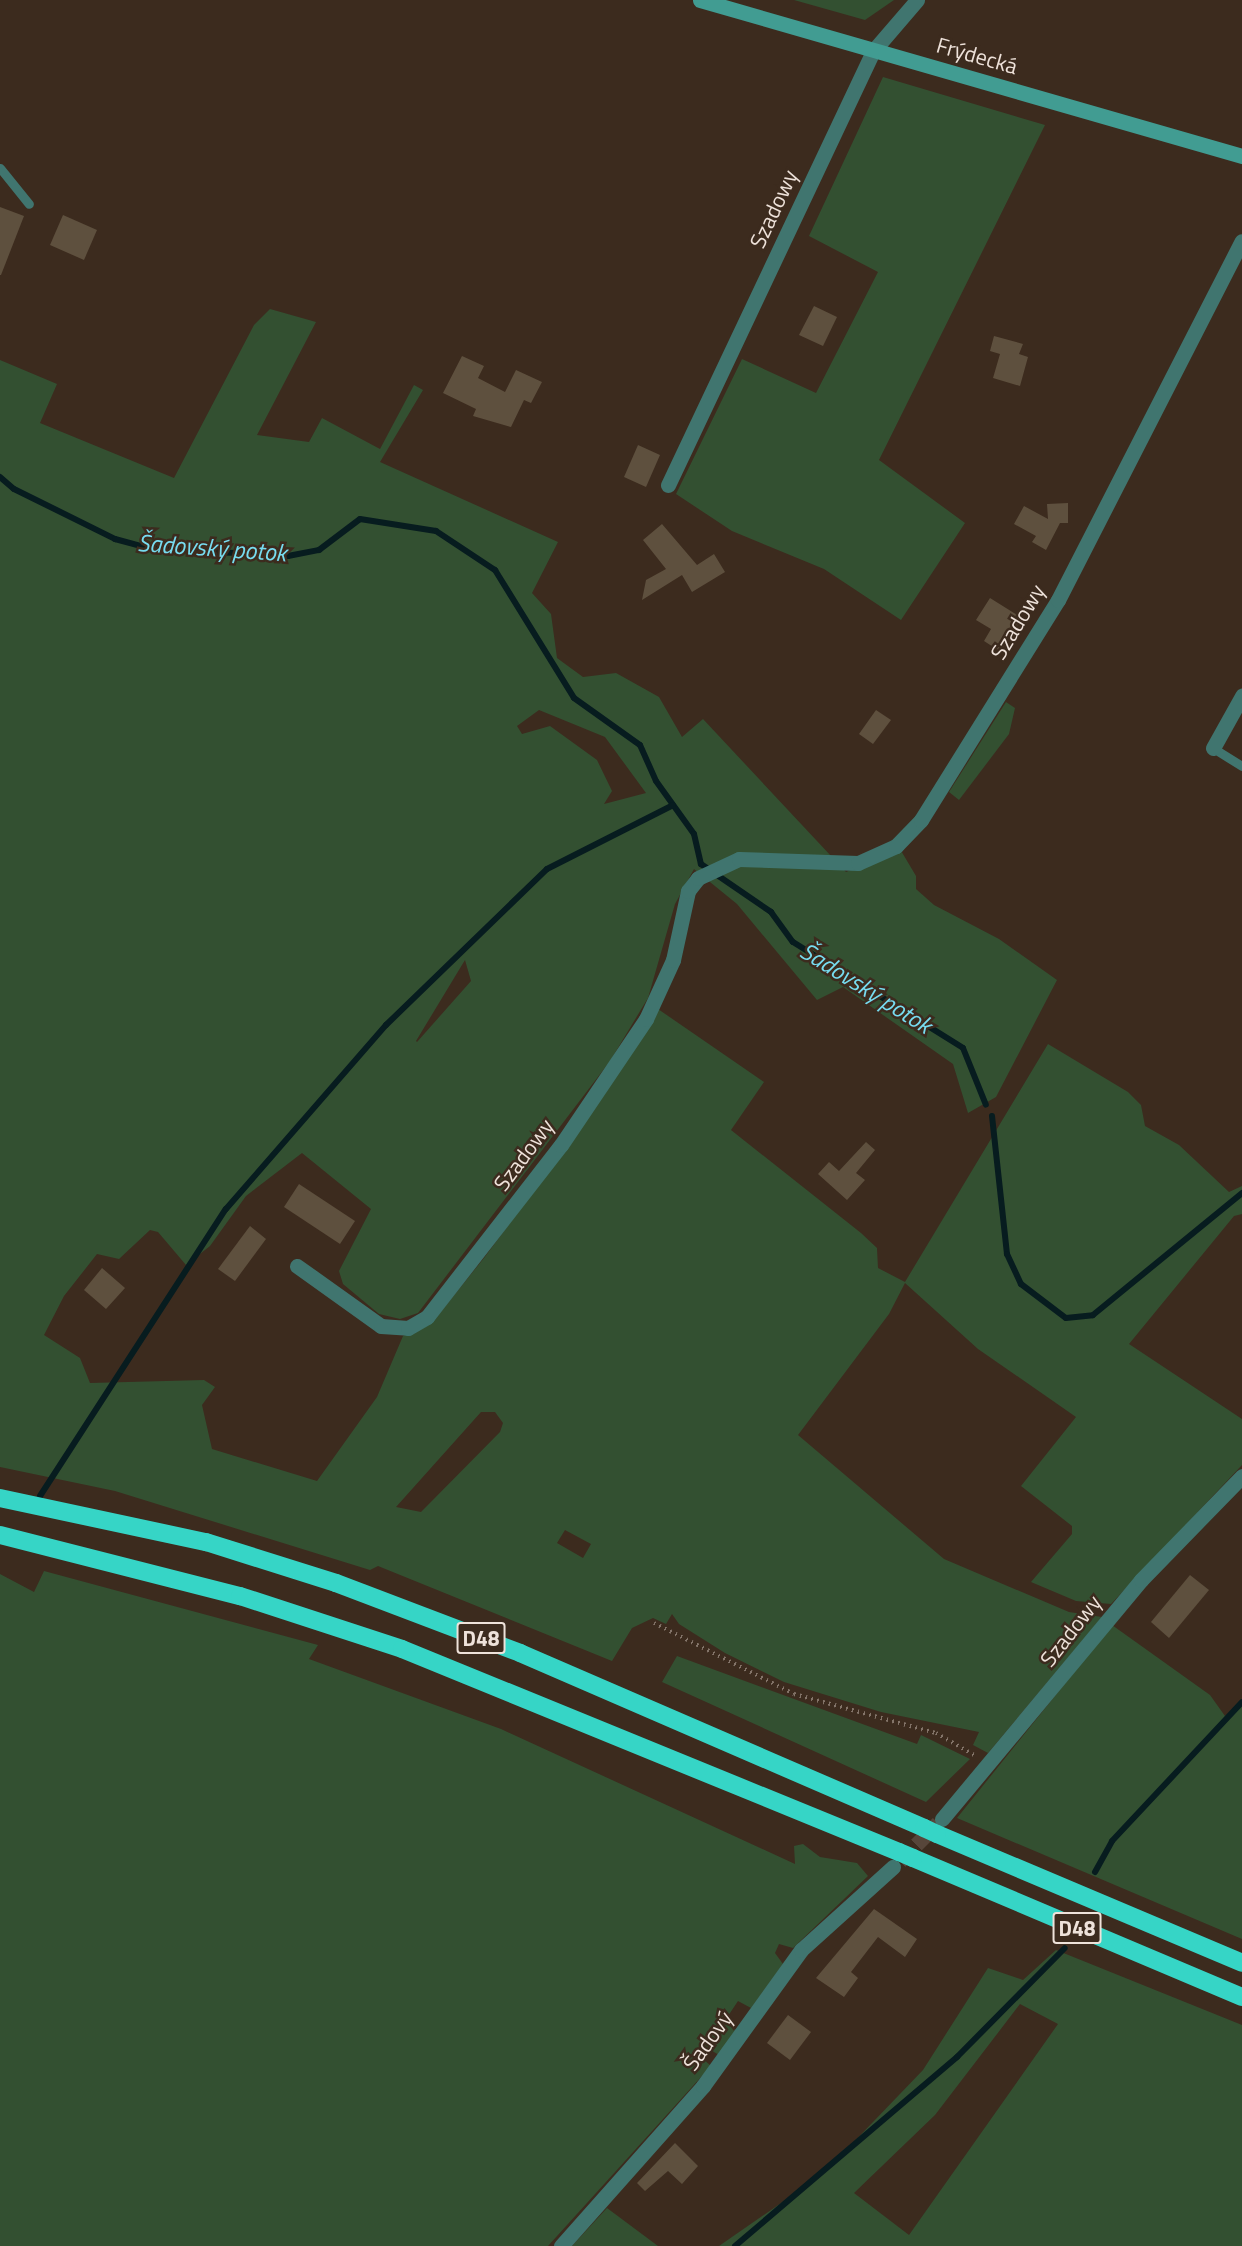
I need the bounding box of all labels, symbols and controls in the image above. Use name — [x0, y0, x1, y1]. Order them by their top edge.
street label: Frýdecká — [933, 32, 1021, 80]
street label: Szadowy — [744, 166, 804, 252]
water label: Šadovský potok — [137, 528, 287, 568]
street label: Szadowy — [985, 579, 1051, 665]
water label: Šadovský potok — [795, 936, 937, 1040]
street label: Szadowy — [488, 1114, 560, 1196]
street label: Szadowy — [1035, 1590, 1107, 1672]
road number: D48 — [456, 1620, 506, 1656]
road number: D48 — [1052, 1910, 1102, 1946]
street label: Šadový — [678, 2006, 738, 2076]

